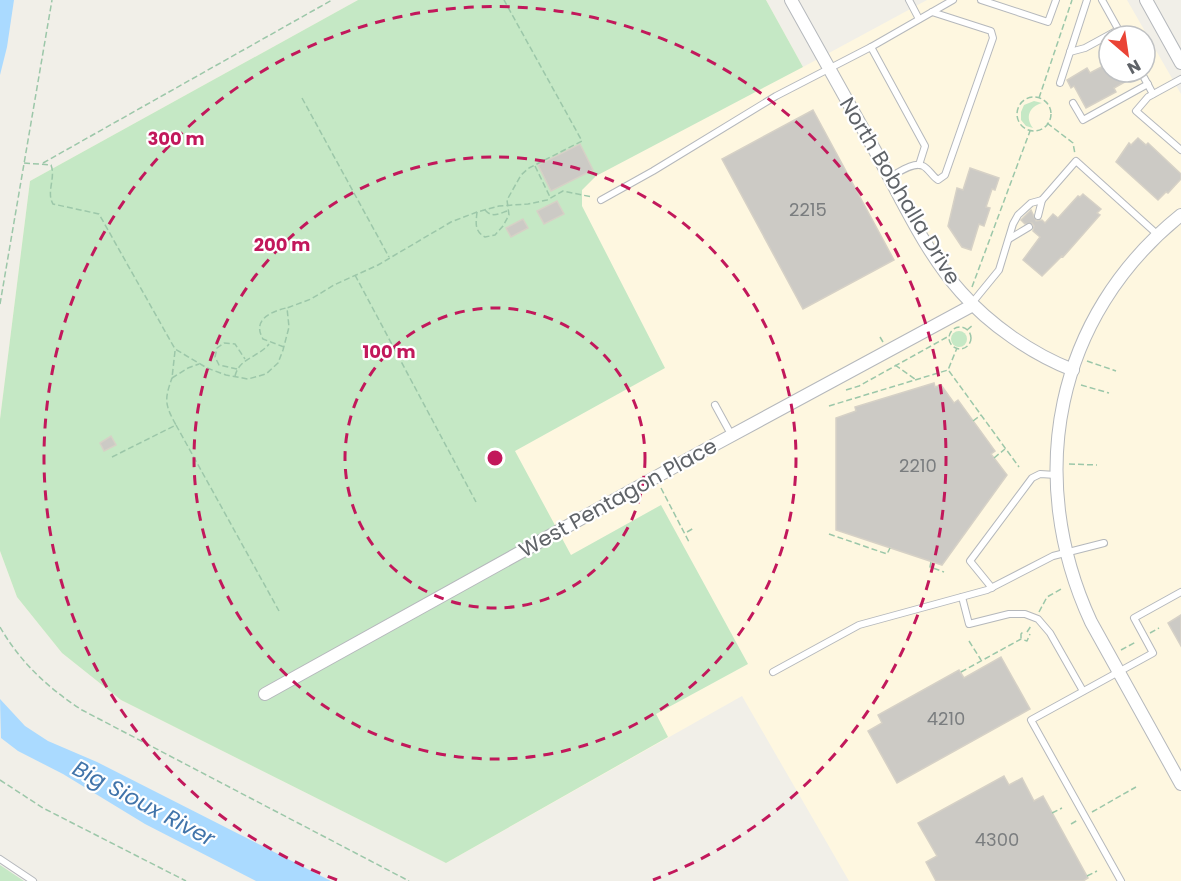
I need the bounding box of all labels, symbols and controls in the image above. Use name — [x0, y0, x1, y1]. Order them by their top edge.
north arrow — [1097, 24, 1157, 84]
text: N — [1123, 54, 1145, 80]
street label: North Bobhalla Drive — [833, 92, 968, 290]
text: 300 m — [147, 126, 205, 151]
house number: 2215 — [789, 197, 827, 222]
text: 200 m — [254, 232, 310, 257]
text: 100 m — [362, 339, 416, 364]
street label: West Pentagon Place — [514, 431, 722, 564]
centre of rings — [485, 448, 505, 468]
house number: 2210 — [899, 453, 937, 478]
house number: 4210 — [927, 706, 965, 731]
water label: Big Sioux River — [67, 753, 221, 854]
house number: 4300 — [975, 827, 1019, 852]

